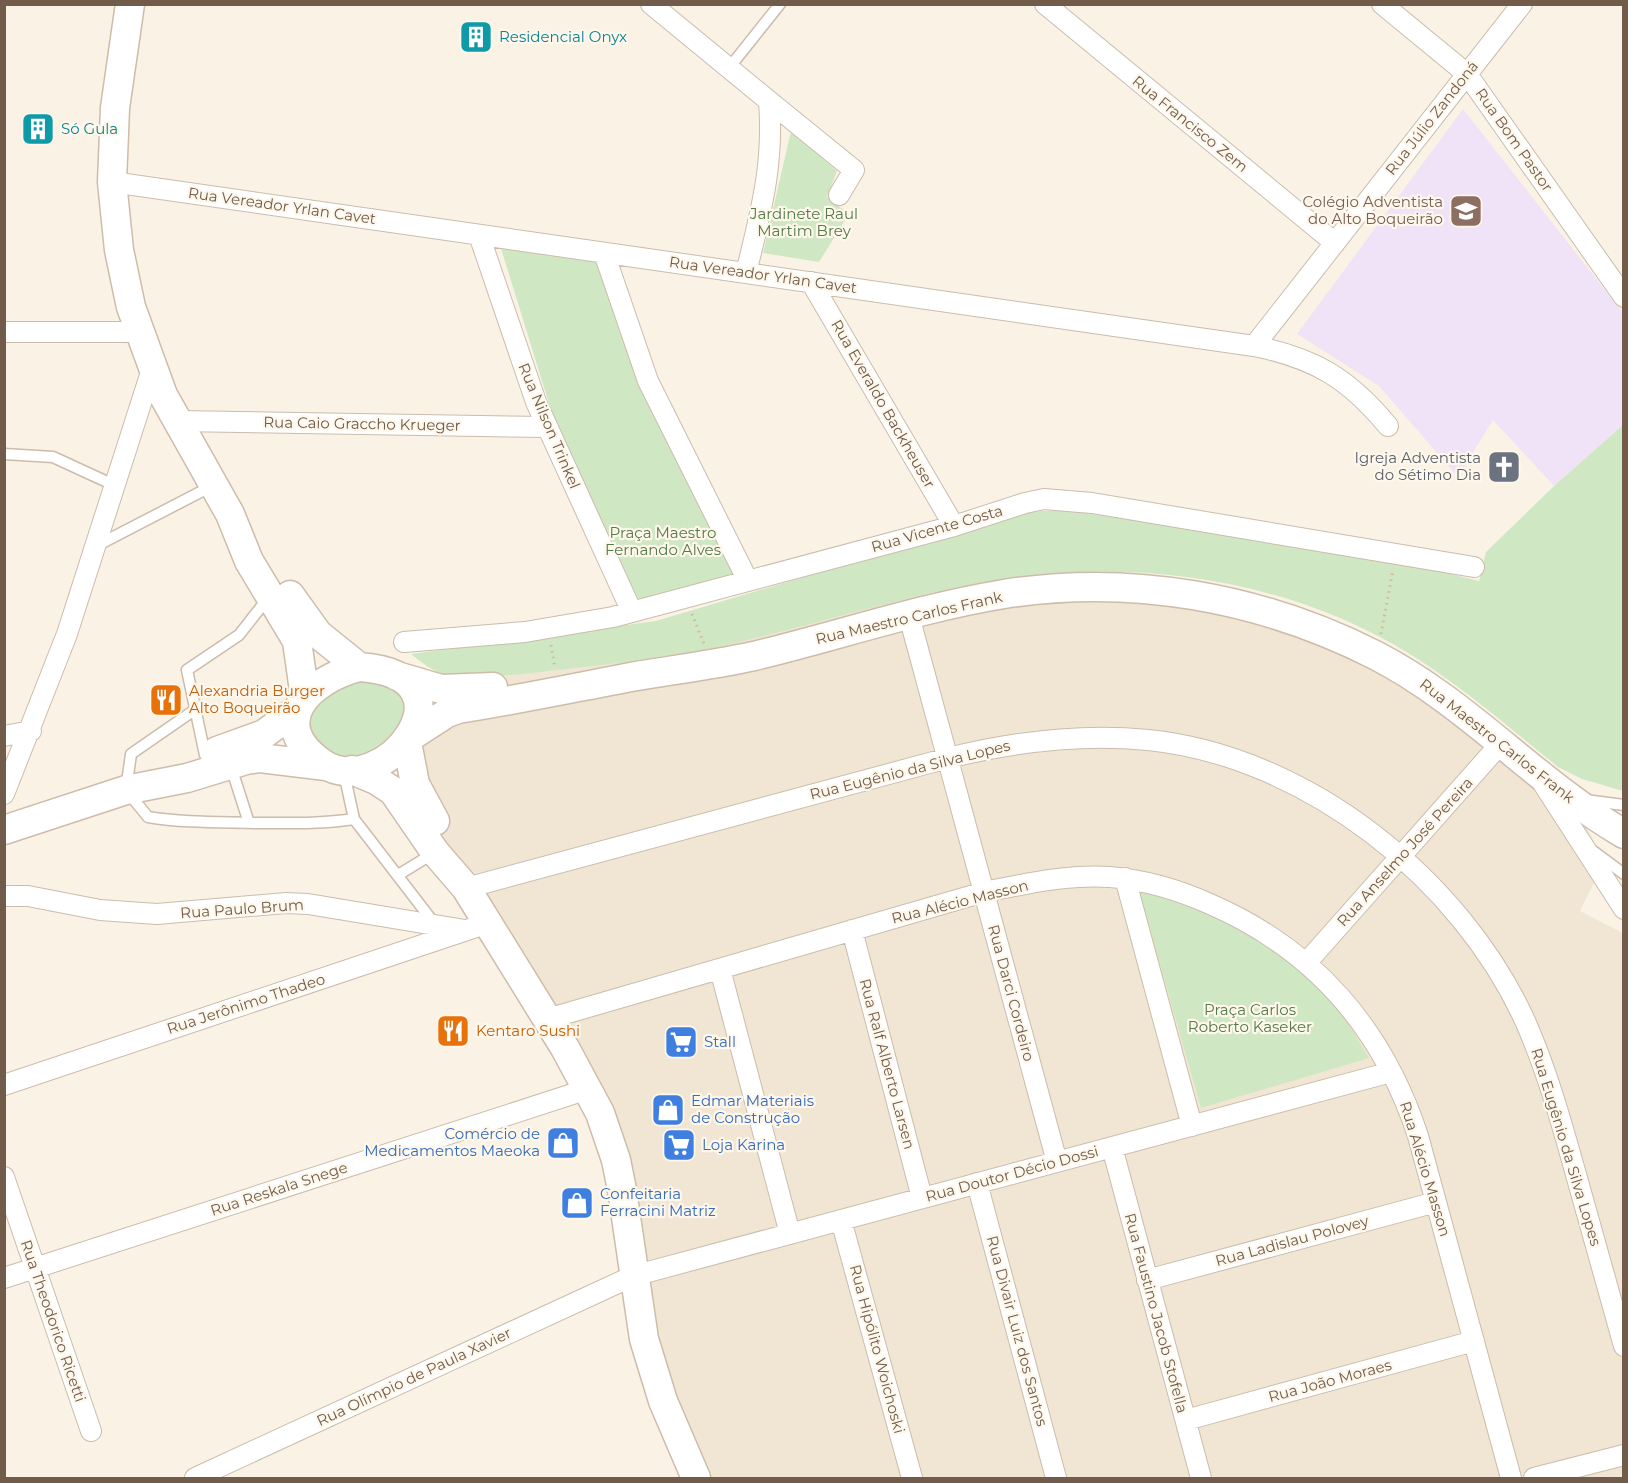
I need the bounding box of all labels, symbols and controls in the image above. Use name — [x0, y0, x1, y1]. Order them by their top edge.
building icon: Residencial Onyx — [458, 19, 494, 55]
place label: Residencial Onyx — [499, 27, 627, 46]
street label: Rua Júlio Zandoná — [1381, 57, 1482, 179]
street label: Rua Francisco Zem — [1129, 71, 1252, 176]
street label: Rua Bom Pastor — [1472, 84, 1557, 195]
building icon: Só Gula — [20, 111, 56, 147]
place label: Só Gula — [61, 119, 118, 138]
street label: Rua Vereador Yrlan Cavet — [187, 183, 377, 228]
place label: Colégio Adventista do Alto Boqueirão — [1303, 192, 1443, 228]
school or university icon: Colégio Adventista do Alto Boqueirão — [1448, 193, 1484, 229]
park label: Jardinete Raul Martim Brey — [749, 204, 858, 240]
street label: Rua Vereador Yrlan Cavet — [668, 252, 858, 297]
street label: Rua Everaldo Backheuser — [827, 316, 940, 491]
street label: Rua Nilson Trinkel — [514, 360, 585, 492]
street label: Rua Caio Graccho Krueger — [263, 412, 461, 435]
place label: Igreja Adventista do Sétimo Dia — [1354, 448, 1481, 484]
church icon: Igreja Adventista do Sétimo Dia — [1486, 449, 1522, 485]
street label: Rua Vicente Costa — [869, 501, 1005, 556]
park label: Praça Maestro Fernando Alves — [605, 523, 721, 559]
street label: Rua Maestro Carlos Frank — [814, 587, 1004, 648]
street label: Rua Maestro Carlos Frank — [1416, 674, 1579, 807]
place label: Alexandria Burger Alto Boqueirão — [189, 681, 325, 717]
restaurant icon: Alexandria Burger Alto Boqueirão — [148, 682, 184, 718]
street label: Rua Eugênio da Silva Lopes — [808, 735, 1012, 804]
street label: Rua Anselmo José Pereira — [1333, 773, 1477, 930]
street label: Rua Alécio Masson — [889, 875, 1030, 928]
street label: Rua Paulo Brum — [180, 895, 304, 922]
street label: Rua Darci Cordeiro — [984, 922, 1039, 1063]
street label: Rua Jerônimo Thadeo — [164, 969, 327, 1038]
street label: Rua Ralf Alberto Larsen — [856, 976, 919, 1151]
park label: Praça Carlos Roberto Kaseker — [1188, 1000, 1312, 1036]
restaurant icon: Kentaro Sushi — [435, 1013, 471, 1049]
place label: Kentaro Sushi — [476, 1021, 580, 1040]
supermarket icon: Stall — [663, 1024, 699, 1060]
place label: Stall — [704, 1032, 736, 1051]
street label: Rua Eugênio da Silva Lopes — [1527, 1046, 1606, 1248]
place label: Edmar Materiais de Construção — [691, 1091, 814, 1127]
shop icon: Edmar Materiais de Construção — [650, 1092, 686, 1128]
street label: Rua Alécio Masson — [1396, 1099, 1455, 1239]
place label: Comércio de Medicamentos Maeoka — [364, 1124, 540, 1160]
shop icon: Comércio de Medicamentos Maeoka — [545, 1125, 581, 1161]
supermarket icon: Loja Karina — [661, 1127, 697, 1163]
place label: Loja Karina — [702, 1135, 785, 1154]
street label: Rua Doutor Décio Dossi — [923, 1141, 1100, 1206]
street label: Rua Reskala Snege — [208, 1157, 350, 1220]
place label: Confeitaria Ferracini Matriz — [600, 1184, 716, 1220]
shop icon: Confeitaria Ferracini Matriz — [559, 1185, 595, 1221]
street label: Rua Faustino Jacob Stofella — [1121, 1211, 1192, 1415]
street label: Rua Ladislau Polovey — [1213, 1211, 1371, 1270]
street label: Rua Divair Luiz dos Santos — [983, 1233, 1052, 1428]
street label: Rua Theodorico Ricetti — [17, 1237, 90, 1404]
street label: Rua Hipólito Woichoski — [846, 1262, 909, 1435]
street label: Rua Olímpio de Paula Xavier — [313, 1323, 514, 1430]
street label: Rua João Moraes — [1266, 1355, 1394, 1406]

